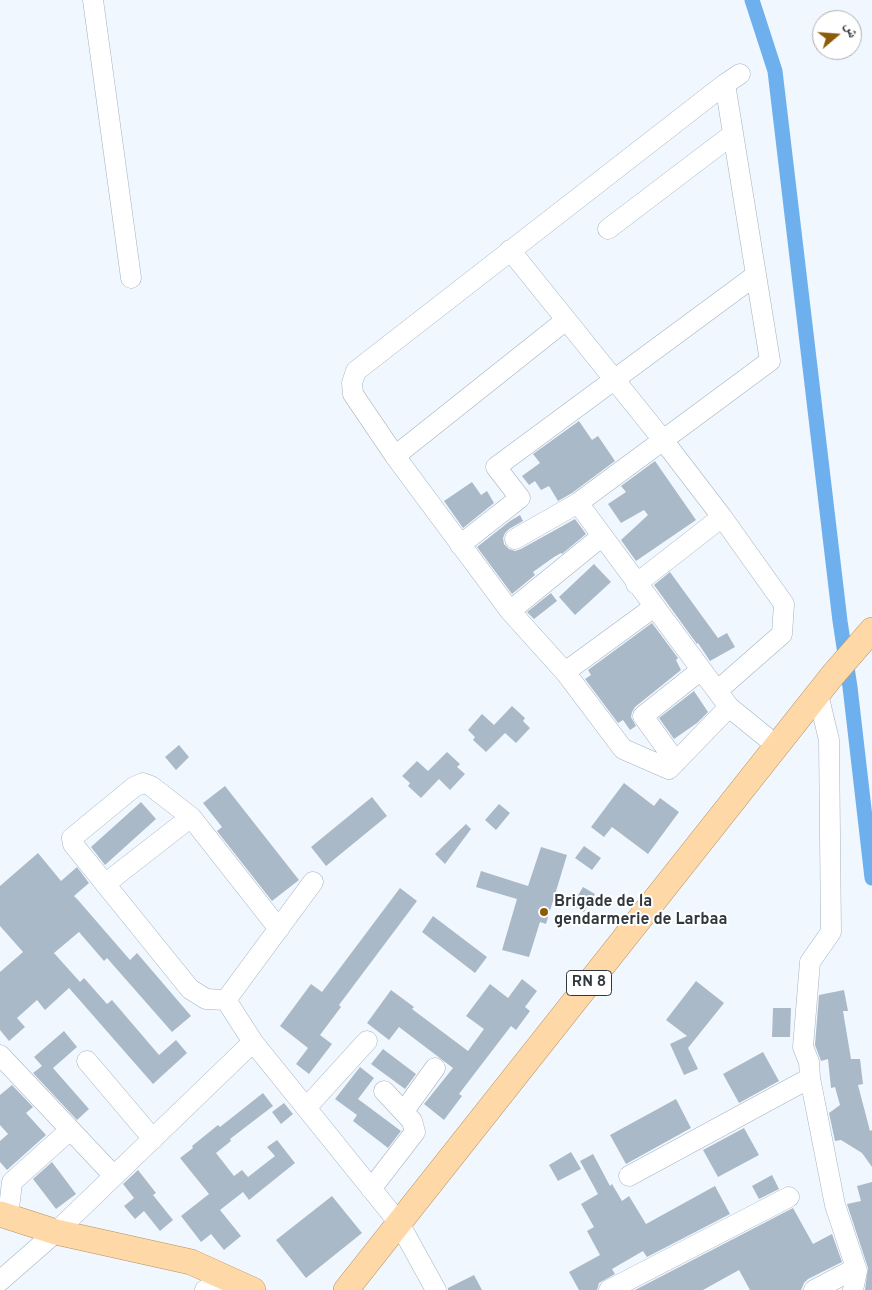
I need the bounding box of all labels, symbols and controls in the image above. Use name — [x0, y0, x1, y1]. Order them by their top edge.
north arrow — [812, 10, 862, 60]
text: ش — [840, 21, 861, 40]
place label: Brigade de la gendarmerie de Larbaa — [554, 893, 727, 931]
marker: Brigade de la gendarmerie de Larbaa — [538, 906, 550, 918]
road number: RN 8 — [566, 970, 612, 996]

